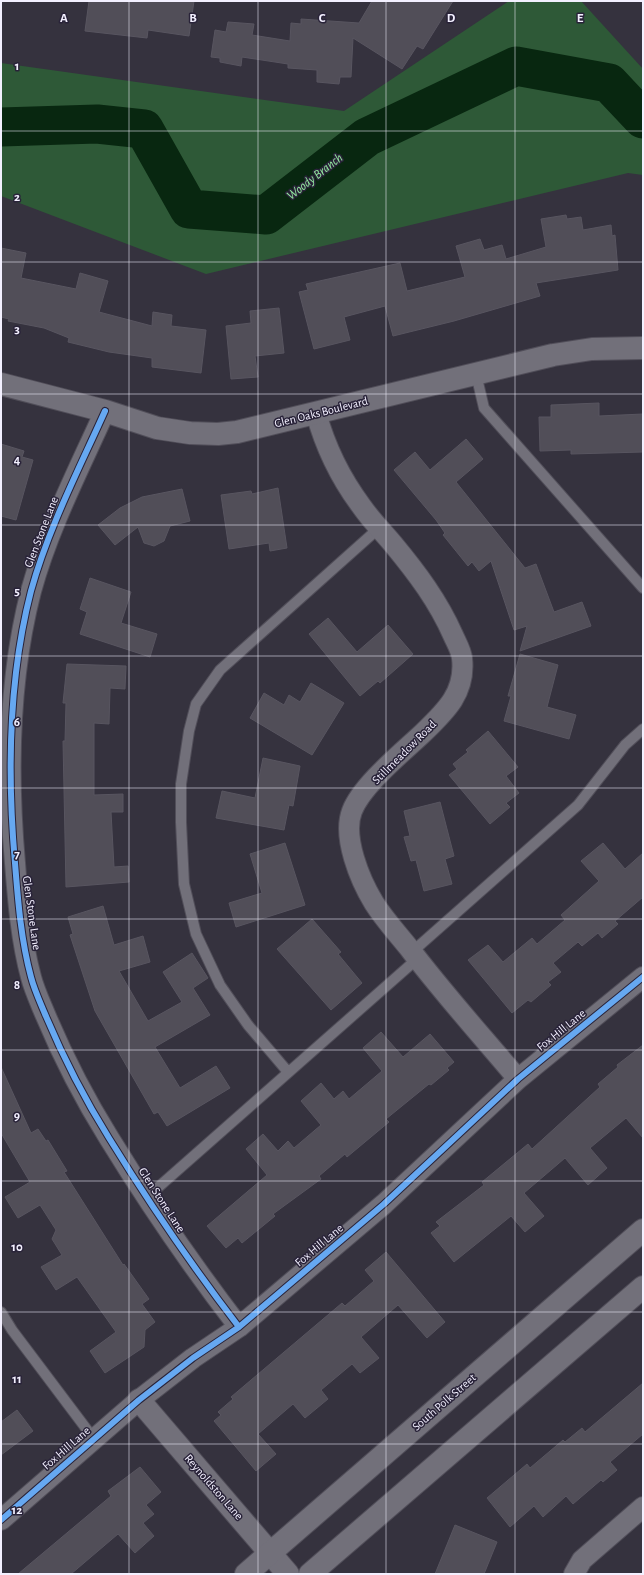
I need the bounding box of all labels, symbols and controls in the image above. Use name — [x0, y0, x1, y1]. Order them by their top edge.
text: A — [60, 12, 68, 25]
text: B — [189, 12, 197, 25]
text: C — [319, 12, 326, 25]
text: D — [447, 12, 456, 25]
text: E — [577, 12, 584, 25]
text: 1 — [15, 60, 19, 73]
water label: Woody Branch — [285, 151, 345, 203]
text: 2 — [14, 191, 20, 204]
text: 3 — [14, 323, 20, 336]
street label: Glen Oaks Boulevard — [273, 395, 369, 429]
text: 4 — [14, 454, 21, 467]
street label: Glen Stone Lane — [22, 495, 60, 569]
text: 5 — [14, 585, 20, 598]
text: 6 — [14, 716, 20, 729]
street label: Stillmeadow Road — [370, 718, 438, 786]
text: 7 — [14, 848, 20, 861]
street label: Glen Stone Lane — [21, 875, 43, 951]
text: 8 — [14, 979, 20, 992]
street label: Fox Hill Lane — [534, 1007, 588, 1053]
text: 9 — [14, 1110, 20, 1123]
street label: Glen Stone Lane — [137, 1165, 187, 1235]
street label: Fox Hill Lane — [293, 1221, 345, 1269]
text: 10 — [11, 1241, 23, 1254]
street label: South Polk Street — [410, 1371, 478, 1433]
text: 11 — [12, 1373, 22, 1386]
street label: Fox Hill Lane — [40, 1424, 92, 1472]
street label: Reynoldston Lane — [182, 1452, 246, 1523]
text: 12 — [12, 1504, 22, 1517]

